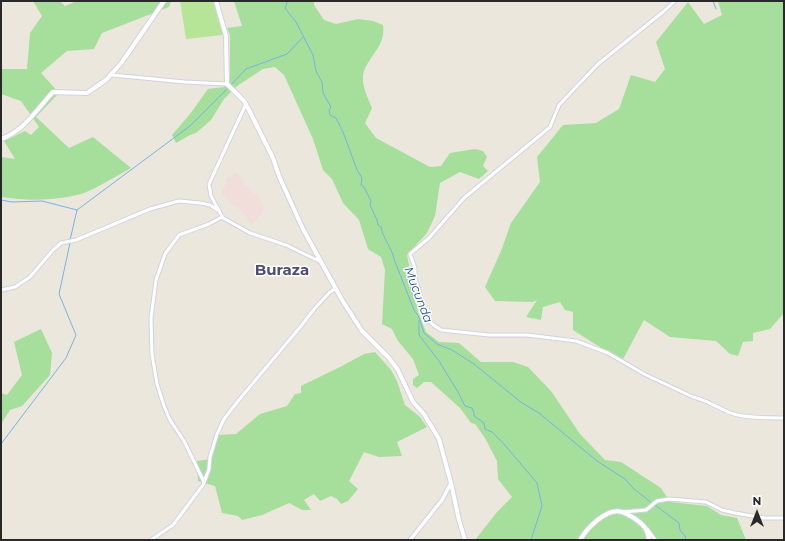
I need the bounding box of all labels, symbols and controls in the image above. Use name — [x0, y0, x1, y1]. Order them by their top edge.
district label: Buraza — [255, 262, 309, 280]
water label: Mucunda — [401, 265, 435, 325]
north arrow — [737, 493, 777, 533]
text: N — [753, 494, 761, 508]

